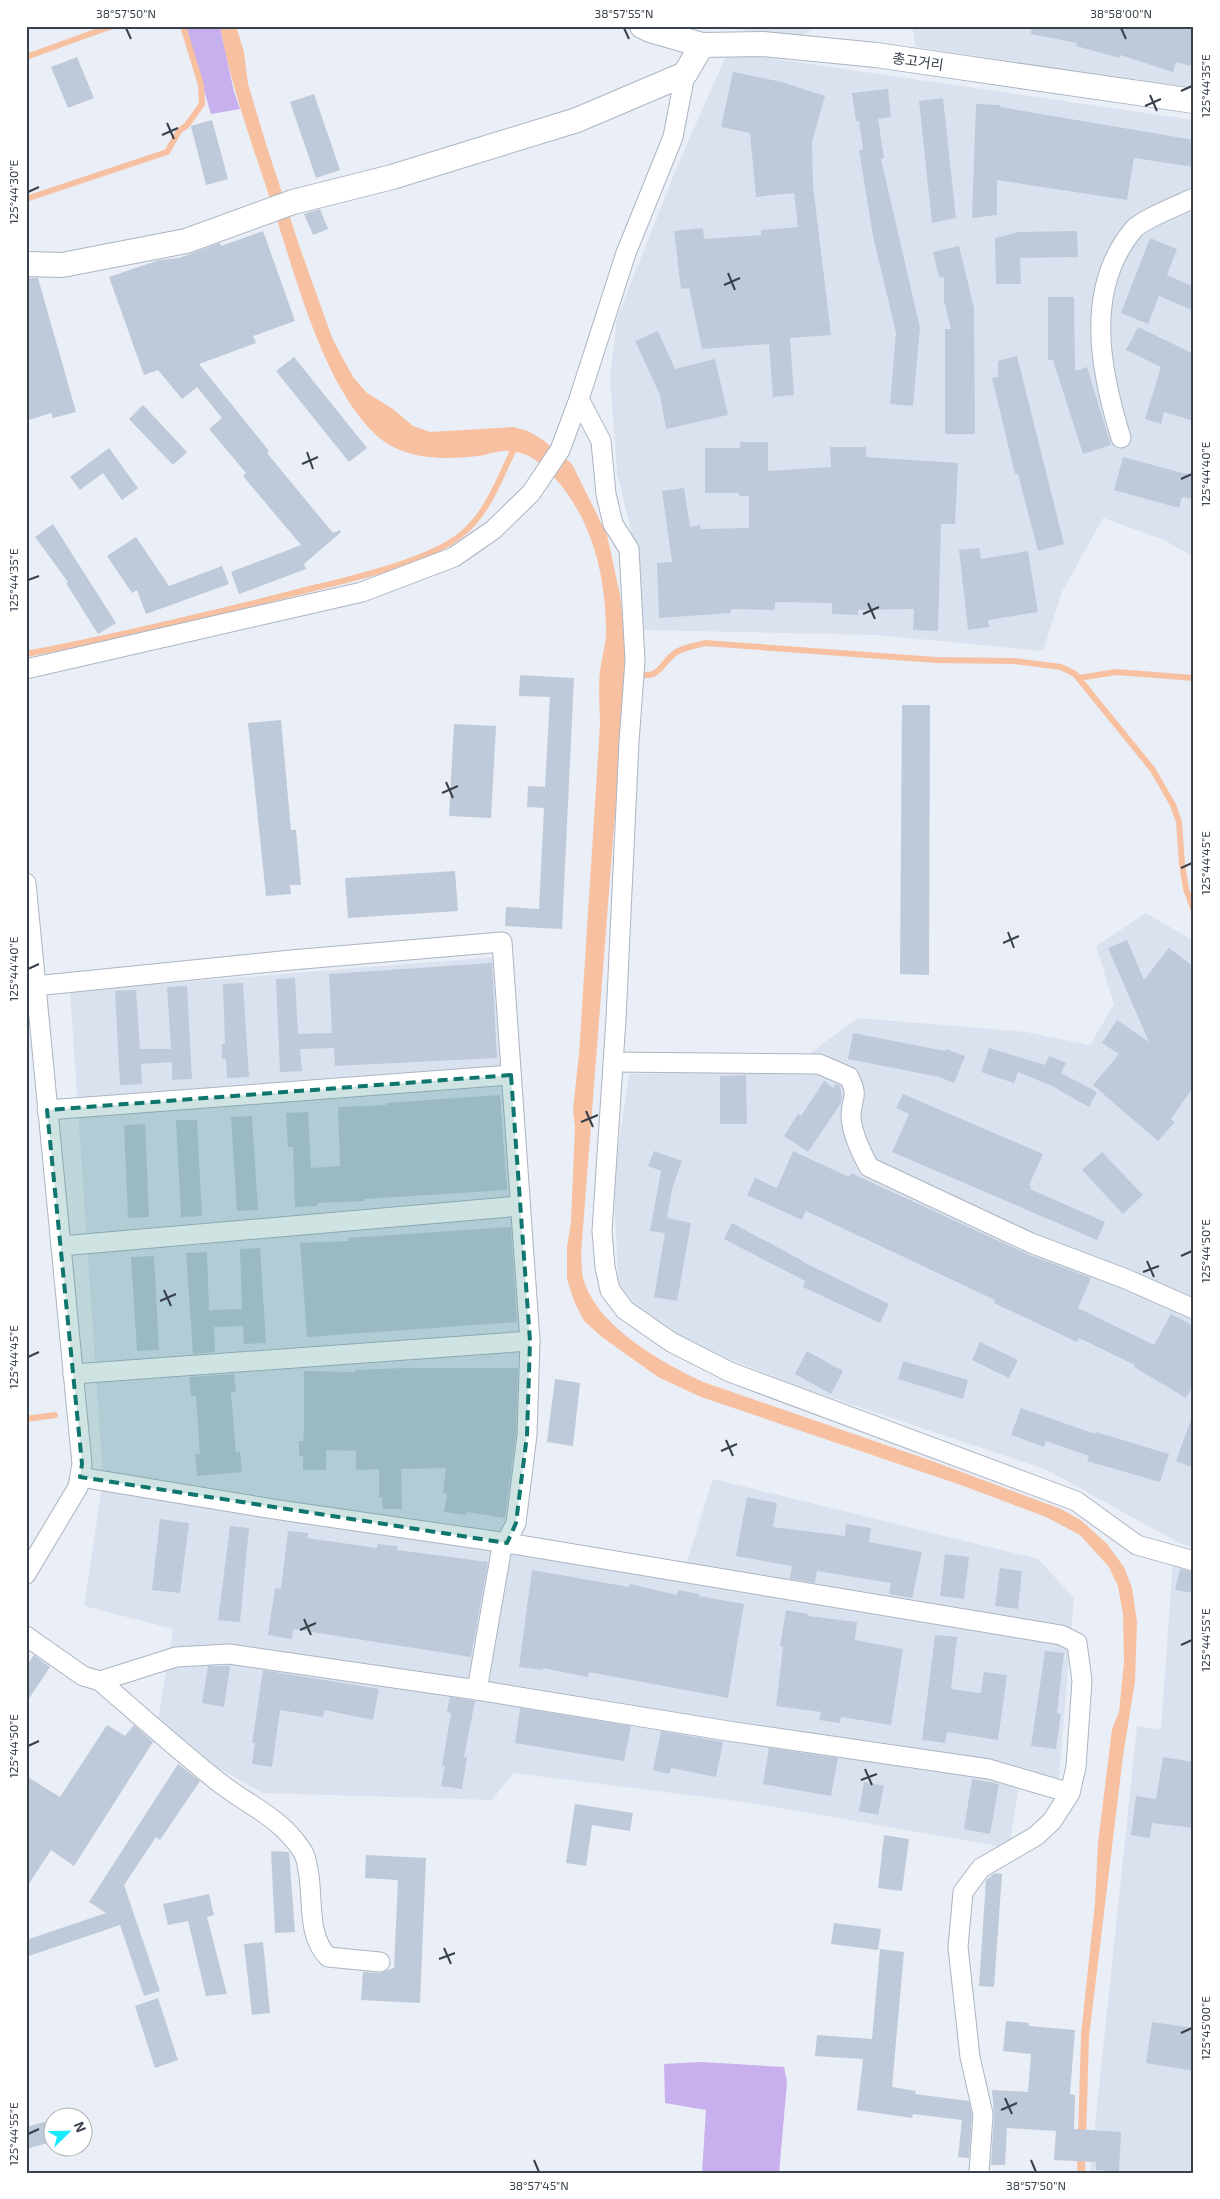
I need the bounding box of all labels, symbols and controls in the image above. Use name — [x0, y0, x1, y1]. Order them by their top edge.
text: 38°57'50"N — [96, 6, 156, 20]
text: 38°57'55"N — [595, 6, 653, 20]
text: 38°58'00"N — [1090, 6, 1152, 20]
street label: 총고거리 — [891, 49, 945, 73]
text: 125°44'35"E — [1198, 54, 1212, 118]
text: 125°44'30"E — [6, 160, 20, 224]
text: 125°44'40"E — [1198, 441, 1212, 506]
text: 125°44'35"E — [6, 548, 20, 612]
text: 125°44'45"E — [1198, 831, 1212, 895]
text: 125°44'40"E — [6, 936, 20, 1001]
text: 125°44'50"E — [1198, 1219, 1212, 1283]
text: 125°44'45"E — [6, 1325, 20, 1389]
text: 125°44'55"E — [1198, 1608, 1212, 1672]
text: 125°44'50"E — [6, 1714, 20, 1778]
text: 125°45'00"E — [1198, 1996, 1212, 2060]
text: 125°44'55"E — [6, 2102, 20, 2166]
north arrow — [42, 2106, 92, 2156]
text: N — [71, 2119, 90, 2135]
text: 38°57'45"N — [509, 2178, 569, 2192]
text: 38°57'50"N — [1006, 2178, 1066, 2192]

